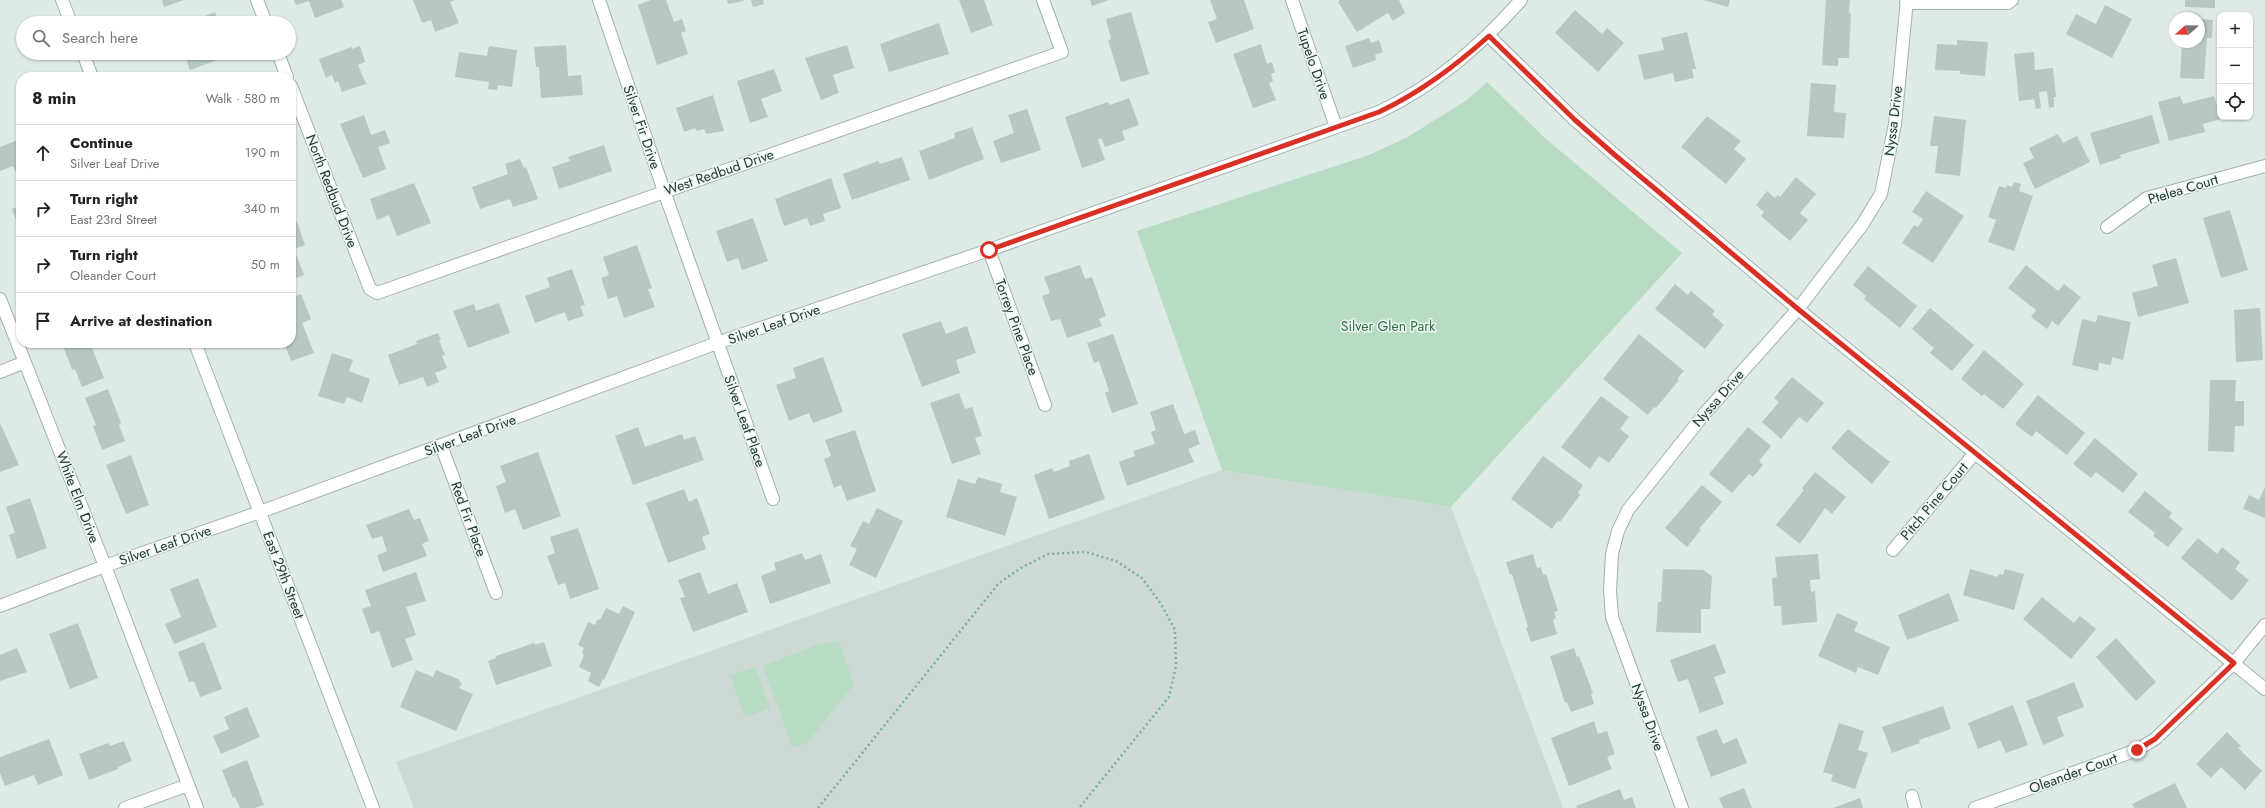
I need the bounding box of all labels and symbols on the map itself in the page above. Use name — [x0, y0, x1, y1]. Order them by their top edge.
north arrow — [2169, 12, 2205, 48]
street label: Tupelo Drive — [1292, 26, 1336, 102]
street label: Silver Fir Drive — [618, 82, 666, 172]
street label: Nyssa Drive — [1879, 85, 1907, 157]
street label: North Redbud Drive — [301, 131, 363, 251]
street label: West Redbud Drive — [661, 144, 777, 200]
street label: Ptelea Court — [2145, 169, 2221, 209]
route start — [980, 241, 998, 259]
street label: Torrey Pine Place — [990, 276, 1044, 378]
street label: Silver Leaf Drive — [725, 299, 823, 349]
park label: Silver Glen Park — [1341, 316, 1436, 336]
street label: Nyssa Drive — [1687, 365, 1749, 431]
street label: Silver Leaf Place — [719, 372, 771, 470]
street label: Silver Leaf Drive — [421, 409, 519, 461]
street label: White Elm Drive — [51, 448, 105, 546]
street label: Pitch Pine Court — [1896, 457, 1973, 544]
street label: Red Fir Place — [446, 479, 492, 559]
street label: Silver Leaf Drive — [116, 520, 214, 570]
street label: East 29th Street — [258, 528, 310, 622]
street label: Nyssa Drive — [1627, 681, 1669, 753]
route end — [2128, 741, 2146, 759]
street label: Oleander Court — [2026, 748, 2120, 798]

